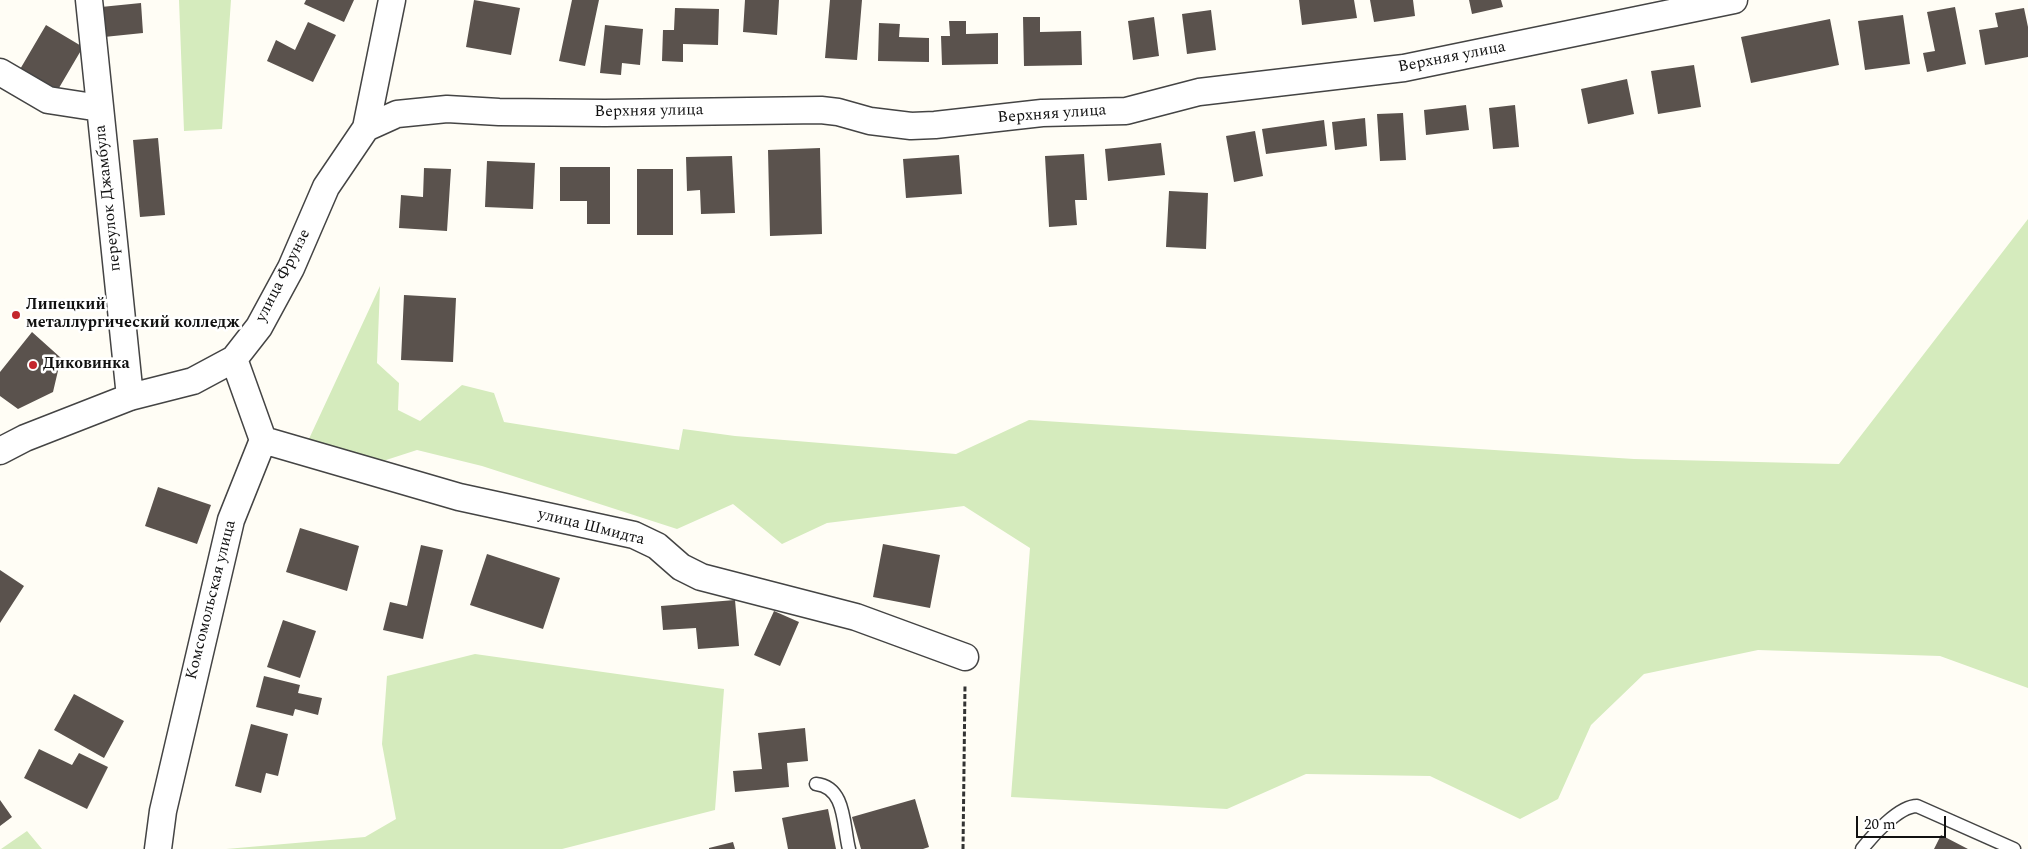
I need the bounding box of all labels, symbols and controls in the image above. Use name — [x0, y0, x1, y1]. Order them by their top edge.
street label: Верхняя улица — [1397, 38, 1507, 78]
street label: Верхняя улица — [594, 101, 704, 123]
street label: Верхняя улица — [997, 102, 1107, 128]
street label: переулок Джамбула — [92, 124, 126, 272]
street label: улица Фрунзе — [252, 226, 316, 326]
place label: Липецкий металлургический колледж — [26, 296, 240, 334]
marker: Липецкий металлургический колледж — [10, 309, 22, 321]
place label: Диковинка — [43, 355, 130, 375]
marker: Диковинка — [27, 359, 39, 371]
street label: улица Шмидта — [536, 505, 646, 551]
street label: Комсомольская улица — [183, 518, 241, 682]
scale bar — [1858, 806, 1948, 838]
text: 20 m — [1864, 813, 1896, 836]

